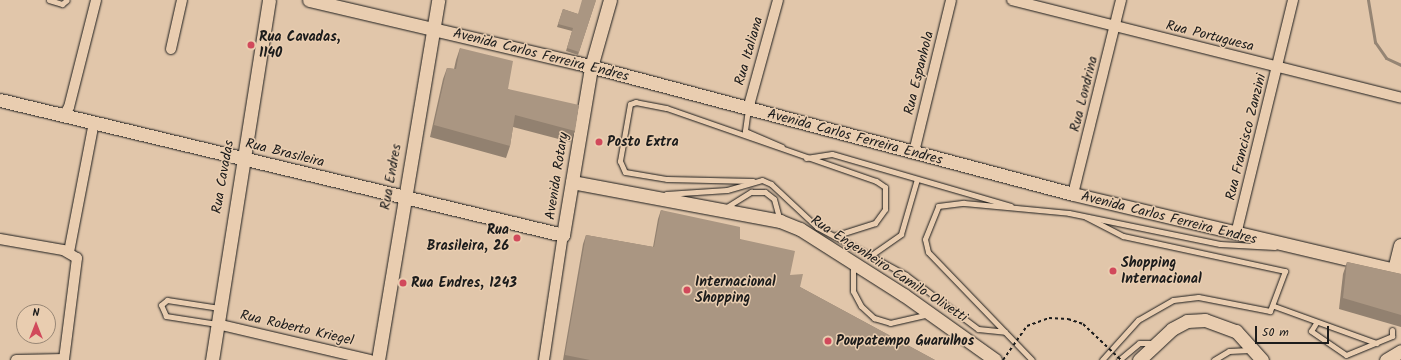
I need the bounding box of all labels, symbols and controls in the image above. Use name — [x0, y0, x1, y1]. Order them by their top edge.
street label: Rua Italiana — [731, 15, 767, 87]
street label: Rua Portuguesa — [1164, 17, 1256, 55]
street label: Avenida Carlos Ferreira Endres — [451, 25, 631, 85]
place label: Rua Cavadas, 1140 — [259, 29, 340, 62]
street label: Rua Espanhola — [900, 29, 938, 117]
marker: Rua Cavadas, 1140 — [246, 40, 256, 50]
street label: Rua Londrina — [1066, 54, 1102, 134]
street label: Rua Francisco Zanzini — [1222, 72, 1270, 202]
street label: Avenida Carlos Ferreira Endres — [766, 106, 944, 168]
street label: Avenida Rotary — [542, 131, 572, 221]
place label: Posto Extra — [607, 134, 679, 150]
street label: Rua Brasileira — [244, 135, 326, 171]
marker: Posto Extra — [594, 137, 604, 147]
street label: Rua Cavadas — [208, 139, 238, 215]
street label: Rua Endres — [377, 143, 405, 211]
street label: Avenida Carlos Ferreira Endres — [1079, 188, 1259, 248]
street label: Rua Engenheiro Camilo Olivetti — [808, 212, 970, 326]
place label: Rua Brasileira, 26 — [427, 222, 509, 254]
marker: Rua Brasileira, 26 — [512, 233, 522, 243]
place label: Shopping Internacional — [1121, 255, 1202, 288]
marker: Shopping Internacional — [1108, 266, 1118, 276]
place label: Internacional Shopping — [695, 274, 776, 306]
place label: Rua Endres, 1243 — [411, 275, 517, 291]
marker: Rua Endres, 1243 — [398, 278, 408, 288]
marker: Internacional Shopping — [682, 285, 692, 295]
north arrow — [16, 304, 56, 344]
text: N — [33, 304, 39, 322]
street label: Rua Roberto Kriegel — [239, 307, 355, 349]
scale bar — [1257, 318, 1331, 344]
text: 50 m — [1262, 323, 1289, 342]
place label: Poupatempo Guarulhos — [836, 333, 974, 349]
marker: Poupatempo Guarulhos — [823, 336, 833, 346]

